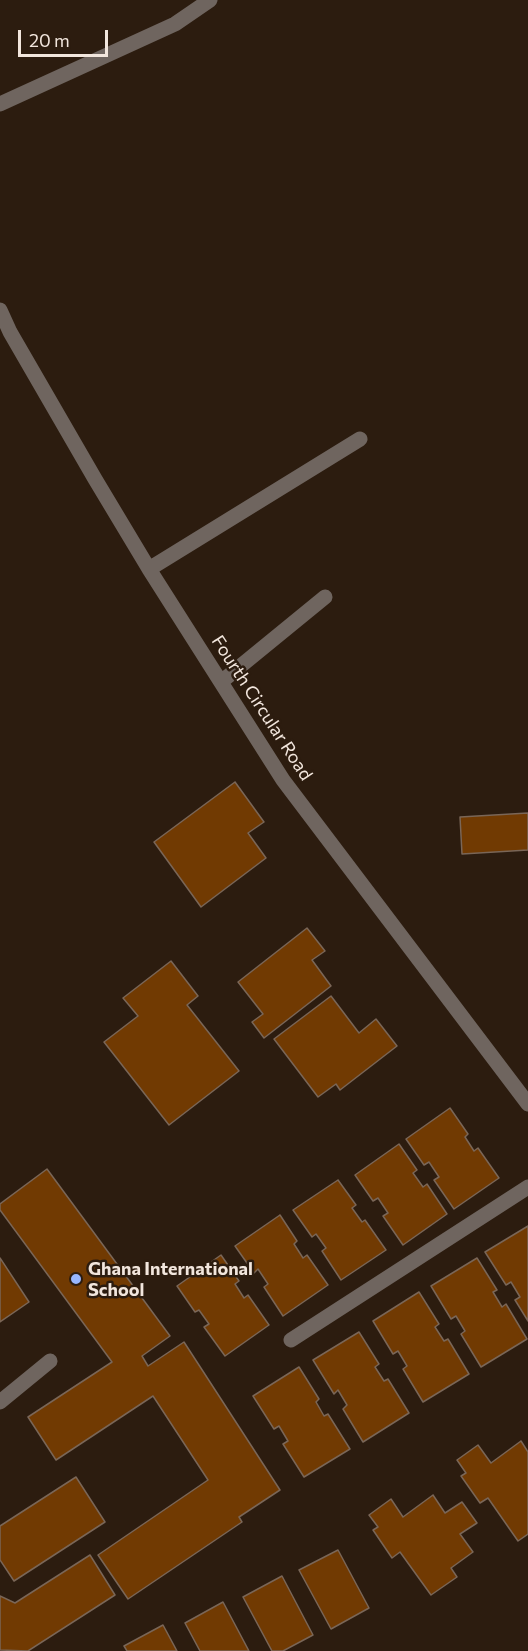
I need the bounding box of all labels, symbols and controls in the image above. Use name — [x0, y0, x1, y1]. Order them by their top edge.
scale bar — [21, 18, 111, 56]
text: 20 m — [29, 29, 70, 51]
street label: Fourth Circular Road — [207, 631, 317, 785]
place label: Ghana International School — [88, 1258, 253, 1300]
marker: Ghana International School — [69, 1272, 83, 1286]

